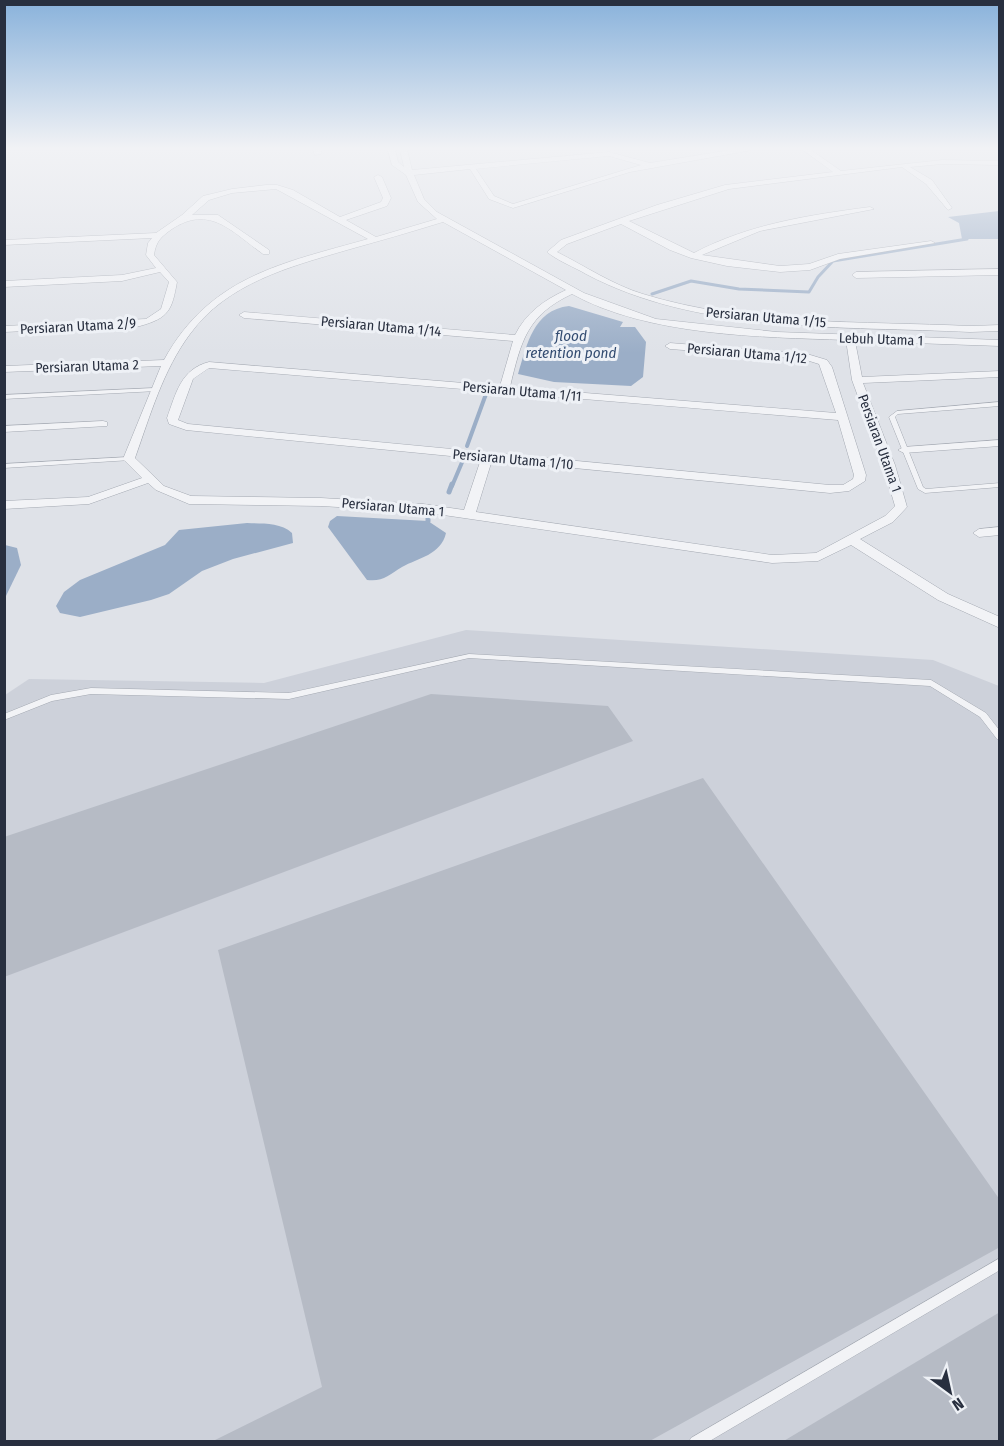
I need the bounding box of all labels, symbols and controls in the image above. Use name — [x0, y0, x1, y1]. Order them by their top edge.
street label: Persiaran Utama 1/15 — [705, 304, 827, 331]
street label: Persiaran Utama 1/14 — [320, 313, 442, 340]
street label: Persiaran Utama 2/9 — [20, 315, 137, 338]
water label: flood retention pond — [526, 327, 616, 362]
street label: Lebuh Utama 1 — [839, 330, 923, 349]
street label: Persiaran Utama 1/12 — [686, 340, 808, 367]
street label: Persiaran Utama 2 — [35, 356, 139, 377]
street label: Persiaran Utama 1/11 — [462, 378, 582, 405]
street label: Persiaran Utama 1 — [854, 392, 905, 494]
street label: Persiaran Utama 1/10 — [452, 446, 574, 473]
street label: Persiaran Utama 1 — [341, 495, 445, 520]
north arrow — [920, 1362, 980, 1422]
text: N — [949, 1394, 967, 1415]

